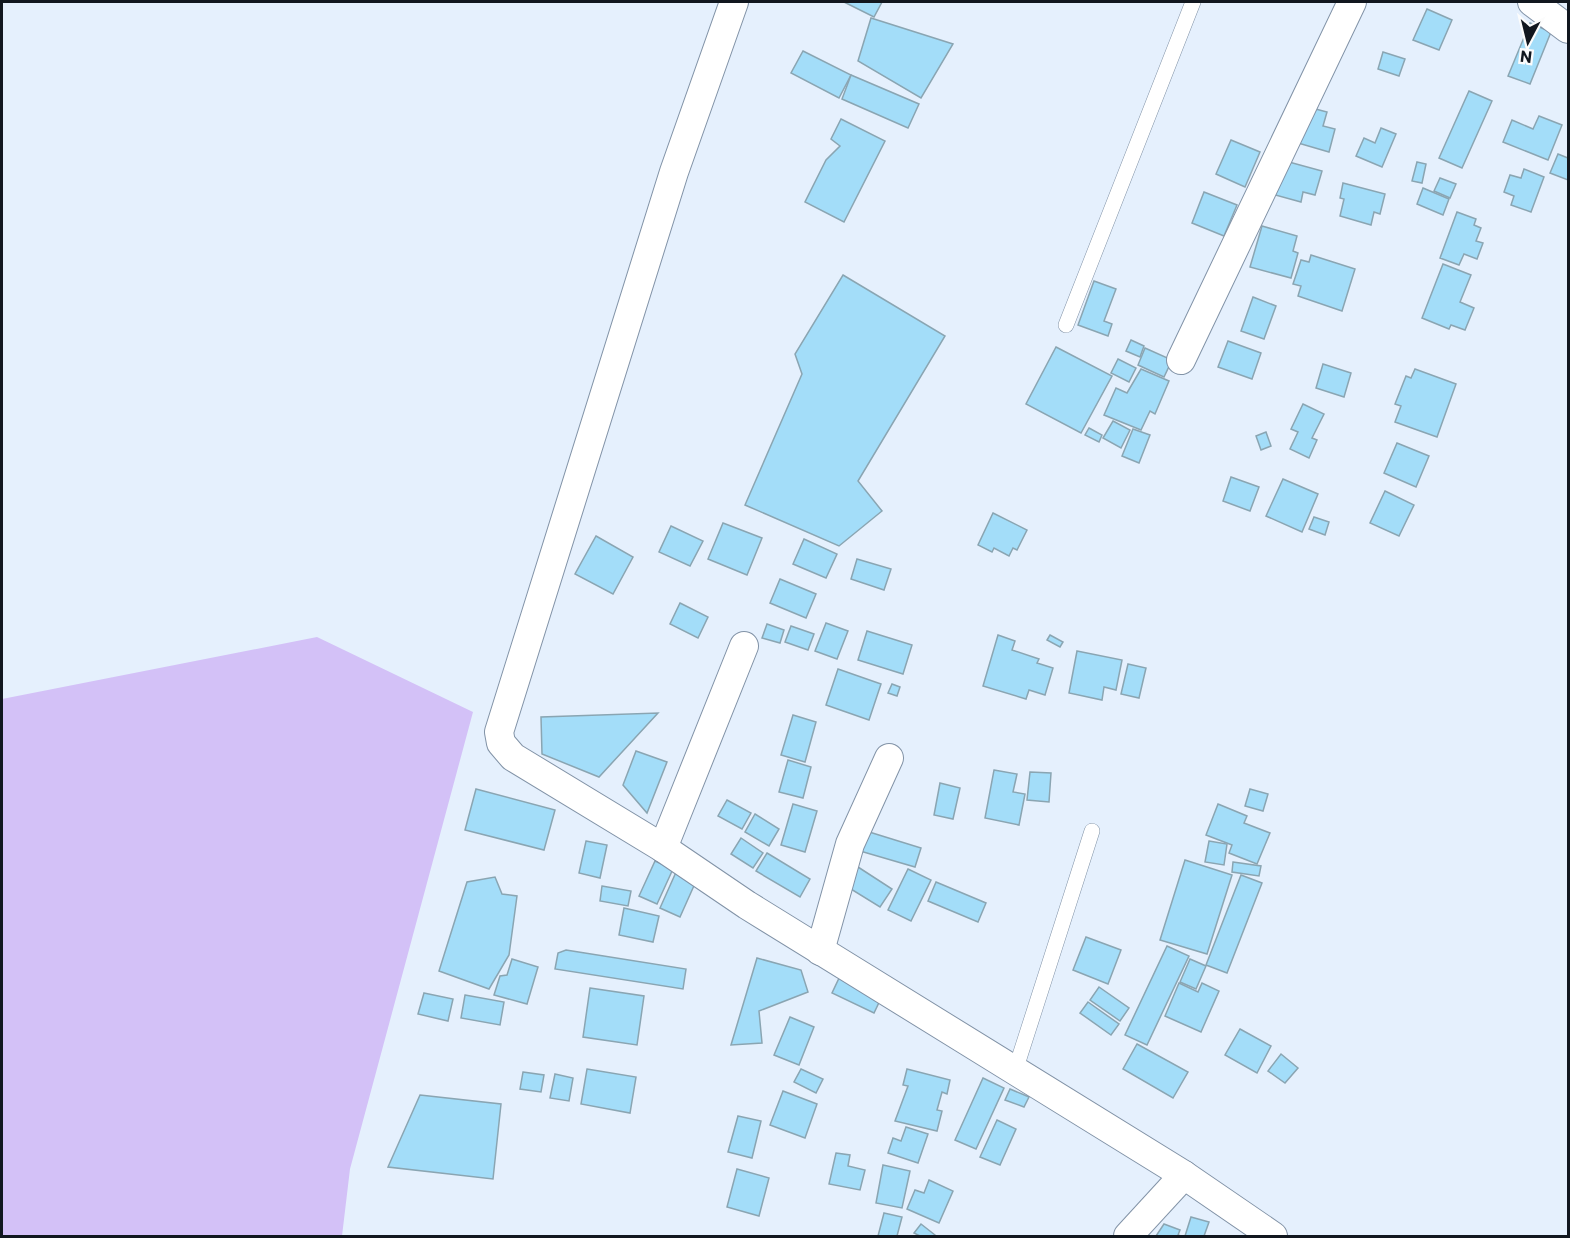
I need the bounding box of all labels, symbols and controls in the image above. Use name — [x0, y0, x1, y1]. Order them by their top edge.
north arrow — [1498, 12, 1558, 72]
text: N — [1519, 47, 1533, 68]

